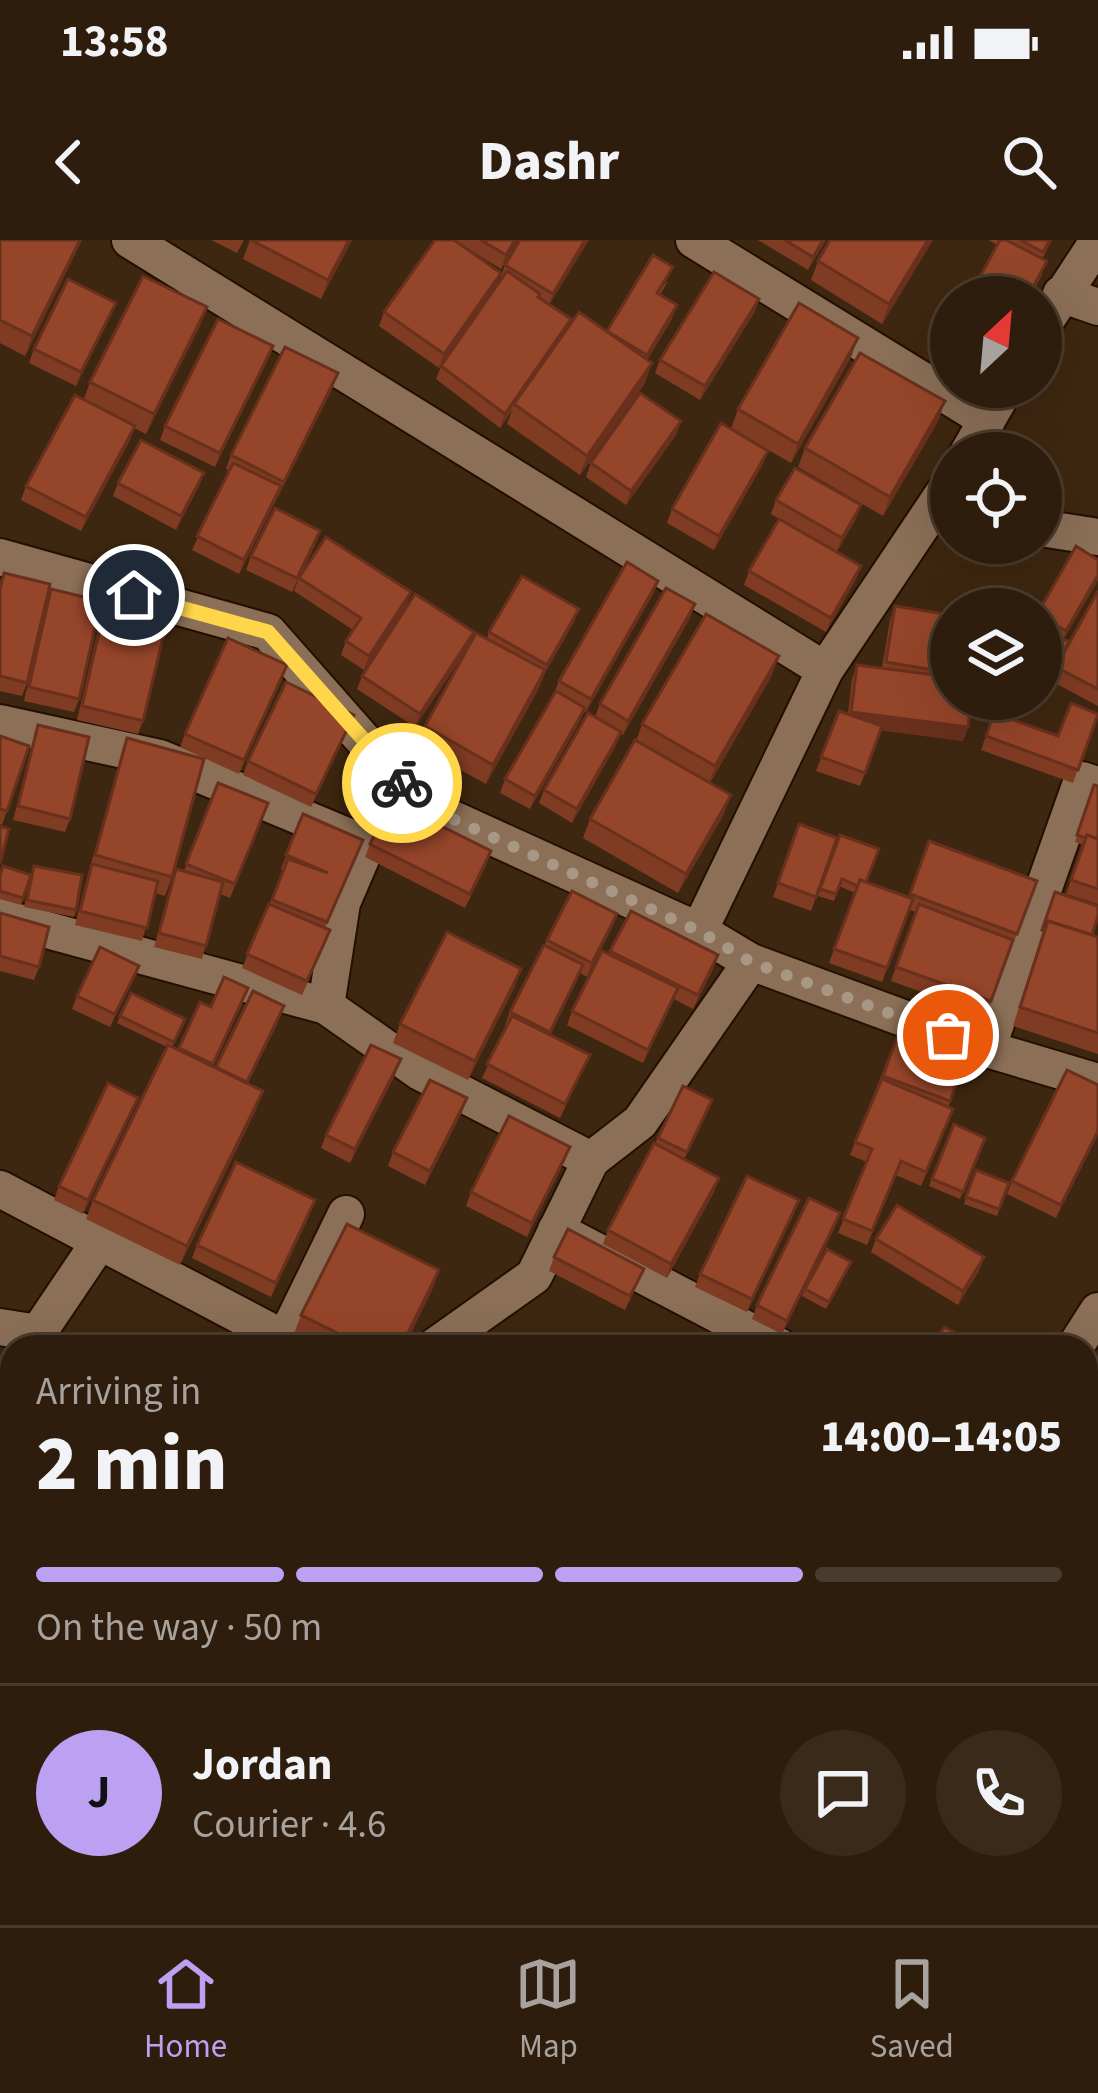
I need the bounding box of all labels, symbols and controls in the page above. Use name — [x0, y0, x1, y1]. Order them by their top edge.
text: 13:58 — [60, 10, 169, 74]
text: Dashr — [479, 124, 619, 201]
icon: back — [36, 129, 102, 195]
icon: search — [996, 129, 1062, 195]
north arrow — [930, 276, 1062, 408]
map controls — [930, 276, 1062, 720]
button: locate — [930, 432, 1062, 564]
pin — [83, 544, 185, 646]
icon: home — [101, 562, 167, 628]
button: layers — [930, 588, 1062, 720]
courier — [342, 723, 462, 843]
icon: bike — [369, 750, 435, 816]
pin — [897, 984, 999, 1086]
icon: bag — [915, 1002, 981, 1068]
text: Arriving in — [36, 1364, 201, 1420]
text: 14:00–14:05 — [820, 1405, 1062, 1469]
text: 2 min — [36, 1409, 228, 1520]
text: On the way · 50 m — [36, 1600, 322, 1656]
button: chat — [780, 1730, 906, 1856]
button: phone — [936, 1730, 1062, 1856]
text: Jordan — [192, 1733, 333, 1797]
text: J — [88, 1761, 110, 1825]
text: Courier · 4.6 — [192, 1797, 386, 1853]
tab: Home — [144, 1951, 227, 2070]
tab: Map — [515, 1951, 581, 2070]
tab: Saved — [870, 1951, 954, 2070]

